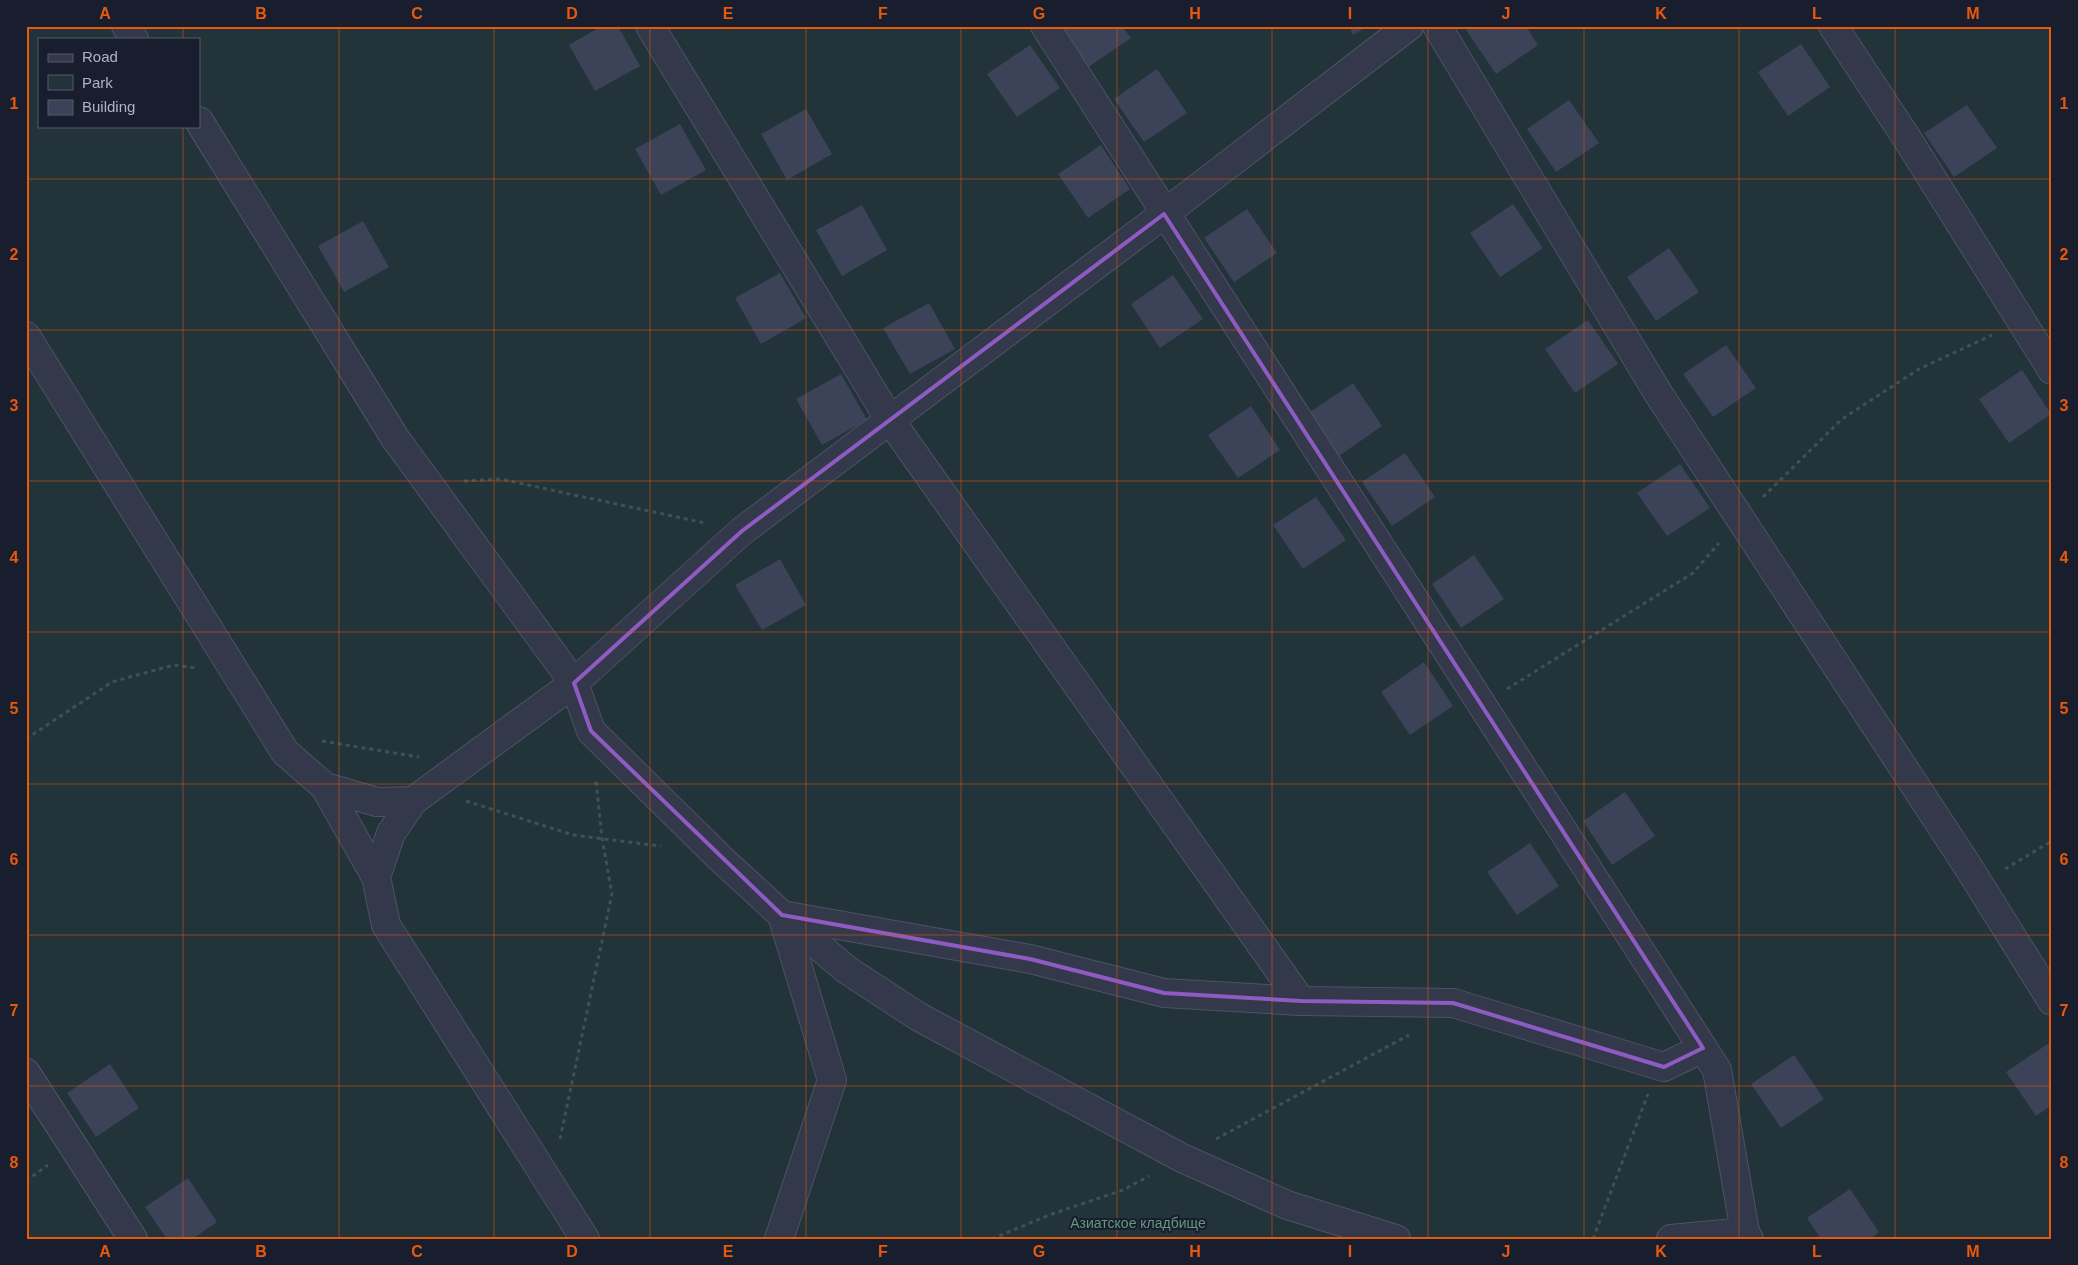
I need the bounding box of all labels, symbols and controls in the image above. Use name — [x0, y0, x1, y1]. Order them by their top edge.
text: A — [99, 5, 111, 22]
text: B — [255, 5, 267, 22]
text: C — [411, 5, 423, 22]
text: D — [566, 5, 578, 22]
text: E — [723, 5, 734, 22]
text: F — [878, 5, 888, 22]
text: G — [1033, 5, 1045, 22]
text: H — [1189, 5, 1201, 22]
text: I — [1348, 5, 1352, 22]
text: J — [1502, 5, 1510, 22]
text: K — [1655, 5, 1667, 22]
text: L — [1812, 5, 1822, 22]
text: M — [1966, 5, 1980, 22]
legend — [38, 38, 200, 128]
text: Road — [82, 48, 118, 65]
text: Park — [82, 74, 113, 91]
text: 1 — [10, 95, 19, 112]
text: 1 — [2060, 95, 2069, 112]
text: Building — [82, 98, 135, 115]
text: 2 — [10, 246, 19, 263]
text: 2 — [2060, 246, 2069, 263]
text: 3 — [10, 397, 19, 414]
text: 3 — [2060, 397, 2069, 414]
text: 4 — [10, 549, 19, 566]
text: 4 — [2060, 549, 2069, 566]
text: 5 — [10, 700, 19, 717]
text: 5 — [2060, 700, 2069, 717]
text: 6 — [10, 851, 19, 868]
text: 6 — [2060, 851, 2069, 868]
text: 7 — [10, 1002, 19, 1019]
text: 7 — [2060, 1002, 2069, 1019]
text: 8 — [10, 1154, 19, 1171]
text: 8 — [2060, 1154, 2069, 1171]
park label: Азиатское кладбище — [1070, 1215, 1206, 1231]
text: A — [99, 1243, 111, 1260]
text: B — [255, 1243, 267, 1260]
text: C — [411, 1243, 423, 1260]
text: D — [566, 1243, 578, 1260]
text: E — [723, 1243, 734, 1260]
text: F — [878, 1243, 888, 1260]
text: G — [1033, 1243, 1045, 1260]
text: H — [1189, 1243, 1201, 1260]
text: I — [1348, 1243, 1352, 1260]
text: J — [1502, 1243, 1510, 1260]
text: K — [1655, 1243, 1667, 1260]
text: L — [1812, 1243, 1822, 1260]
text: M — [1966, 1243, 1980, 1260]

